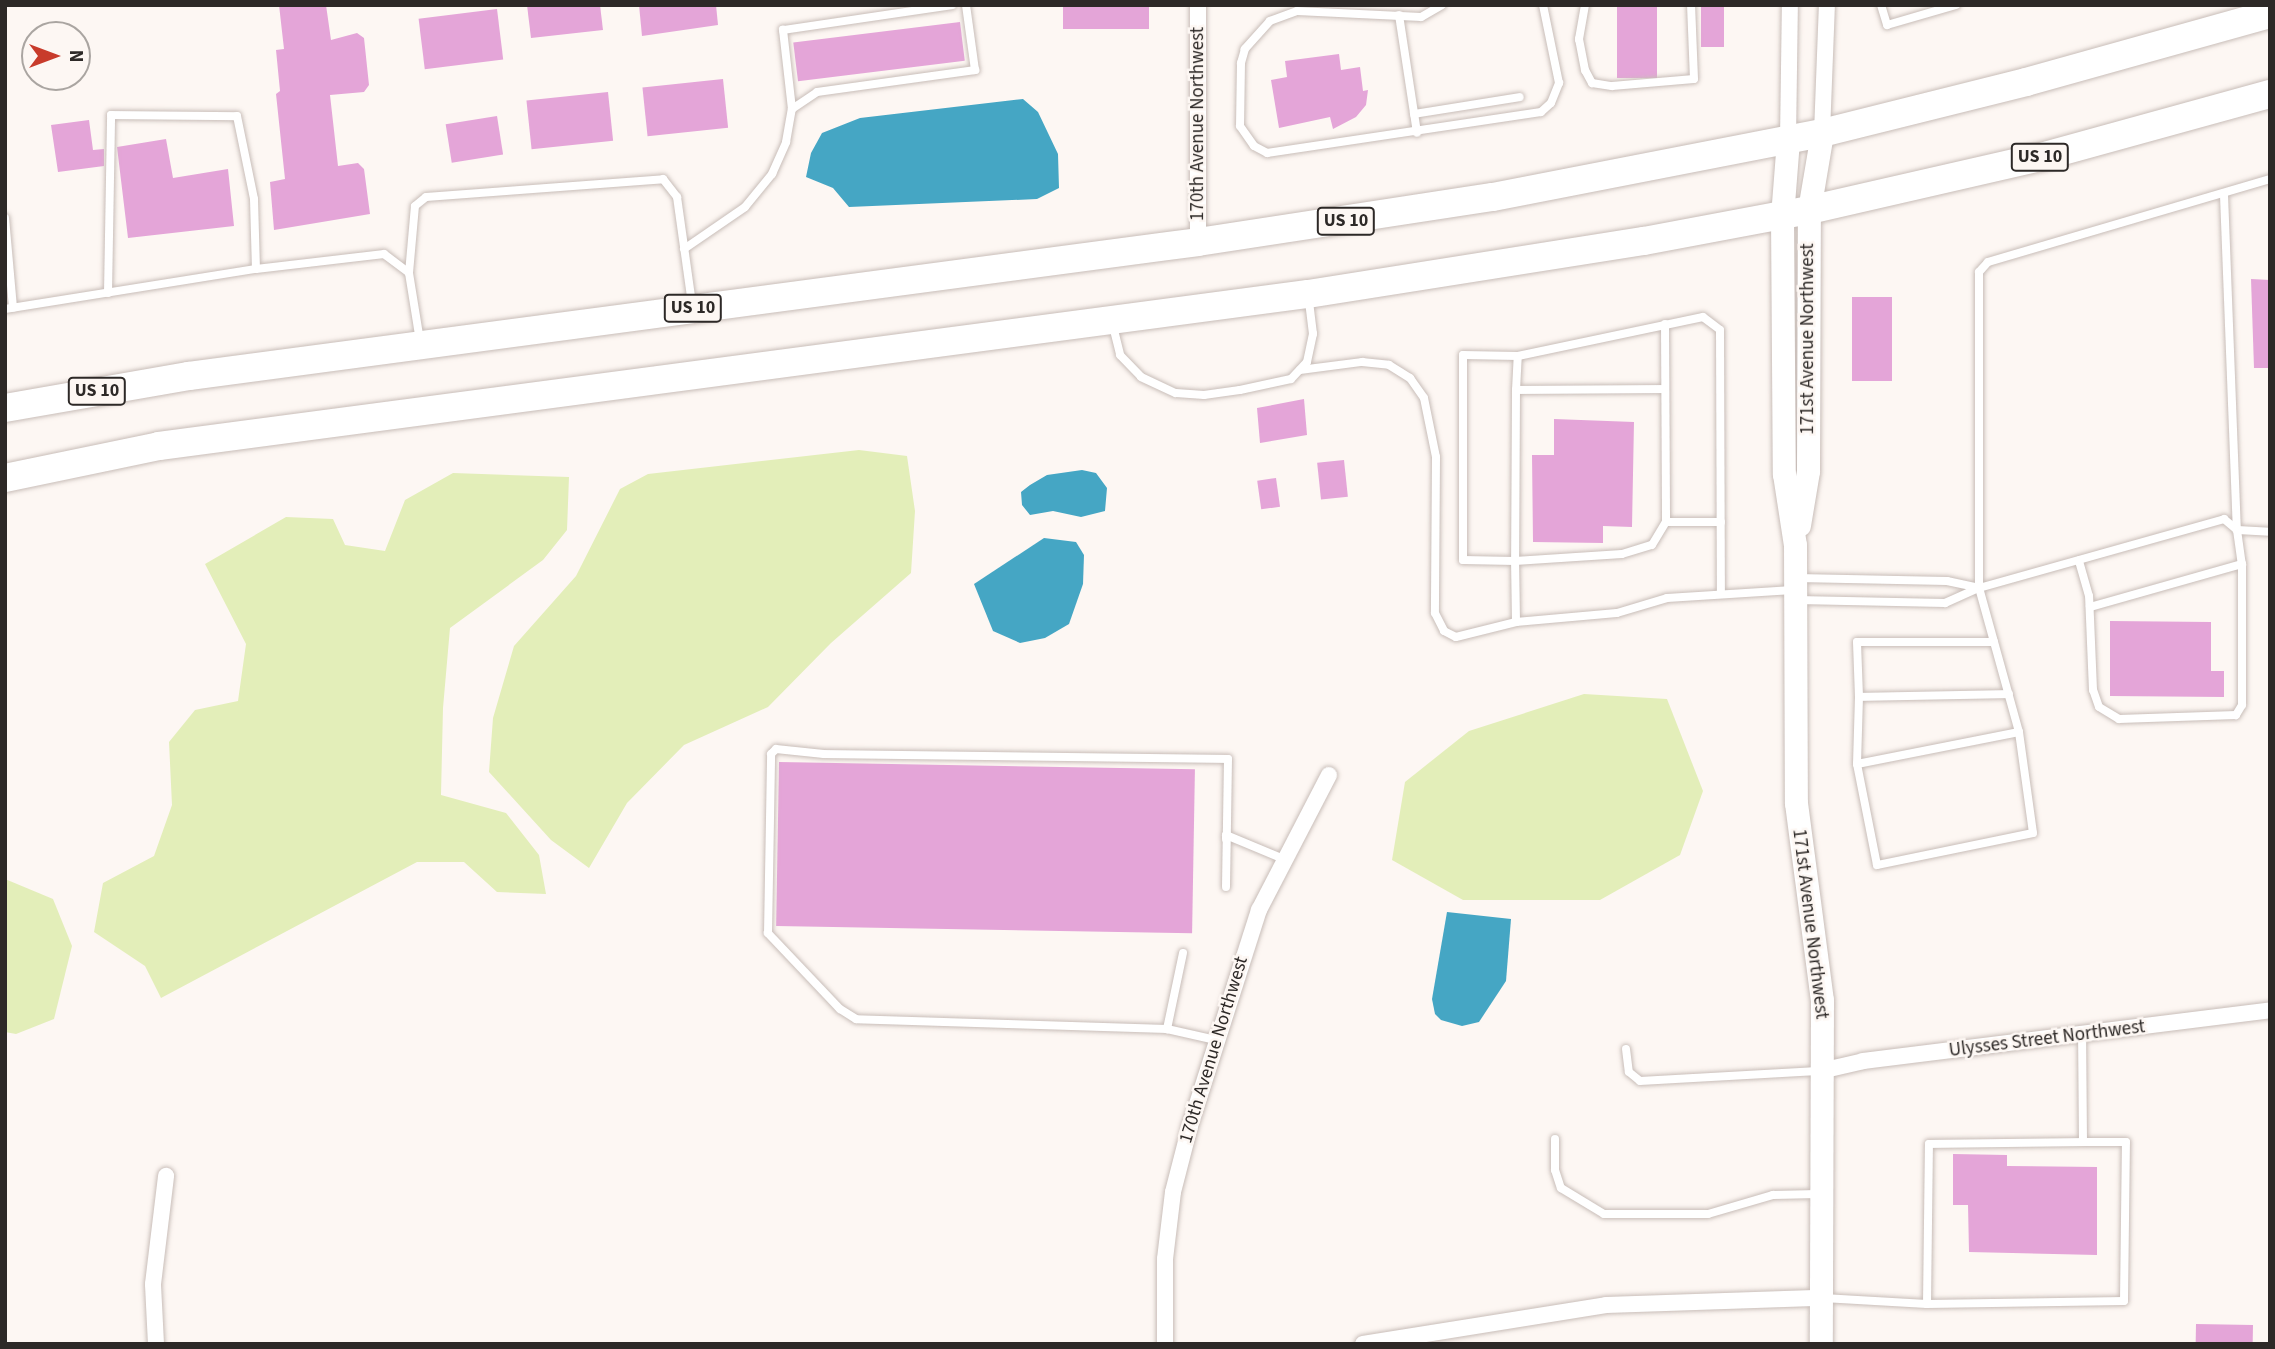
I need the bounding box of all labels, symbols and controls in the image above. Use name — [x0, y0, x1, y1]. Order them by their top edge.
north arrow — [21, 21, 91, 91]
street label: 170th Avenue Northwest — [1187, 27, 1209, 221]
text: N — [62, 50, 89, 62]
road number: US 10 — [2010, 142, 2070, 172]
road number: US 10 — [1316, 206, 1376, 236]
street label: 171st Avenue Northwest — [1797, 243, 1819, 435]
road number: US 10 — [663, 294, 723, 322]
road number: US 10 — [67, 376, 127, 405]
street label: 171st Avenue Northwest — [1787, 828, 1833, 1020]
street label: 170th Avenue Northwest — [1175, 954, 1253, 1146]
street label: Ulysses Street Northwest — [1948, 1016, 2146, 1062]

